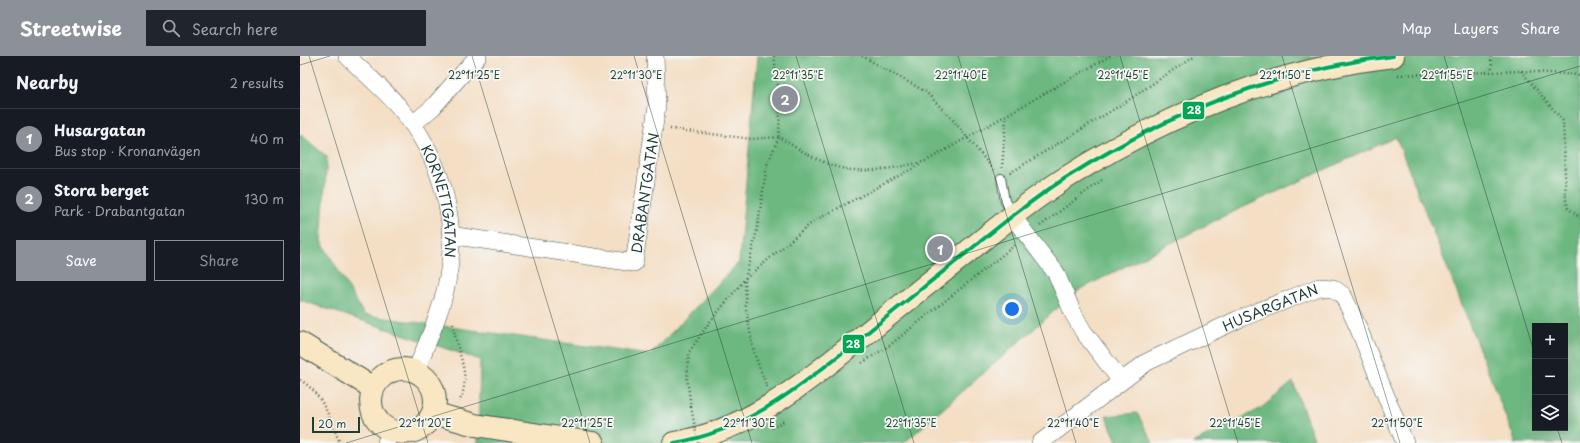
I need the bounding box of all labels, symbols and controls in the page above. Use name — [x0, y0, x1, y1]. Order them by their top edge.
search box — [146, 10, 426, 46]
text: Streetwise — [20, 14, 122, 42]
icon: search — [160, 17, 182, 39]
text: Search here — [192, 17, 278, 40]
text: Map — [1402, 18, 1432, 39]
text: Layers — [1454, 18, 1499, 39]
text: Share — [1521, 18, 1560, 39]
text: 22°11'25"E — [448, 67, 500, 82]
text: 22°11'30"E — [610, 67, 662, 82]
text: 22°11'35"E — [772, 67, 824, 82]
text: 22°11'40"E — [935, 67, 987, 82]
text: 22°11'45"E — [1097, 67, 1149, 82]
text: 22°11'50"E — [1259, 67, 1311, 82]
text: 22°11'55"E — [1421, 67, 1473, 82]
text: Nearby — [16, 69, 78, 95]
text: 2 results — [230, 73, 284, 92]
pin: 2 — [772, 84, 798, 114]
line badge: 28 — [1182, 101, 1205, 120]
text: 28 — [1187, 101, 1201, 118]
text: Husargatan — [54, 118, 146, 141]
text: 1 — [26, 129, 32, 148]
text: 40 m — [250, 129, 284, 148]
street label: DRABANTGATAN — [625, 131, 663, 254]
text: Bus stop · Kronanvägen — [54, 141, 201, 160]
street label: KORNETTGATAN — [416, 141, 461, 258]
text: Stora berget — [54, 178, 149, 201]
text: 2 — [24, 189, 34, 208]
text: 130 m — [245, 189, 284, 208]
text: Park · Drabantgatan — [54, 201, 185, 220]
pin: 1 — [927, 234, 953, 264]
button: Save — [16, 240, 146, 281]
button: Share — [154, 240, 284, 281]
street label: HUSARGATAN — [1218, 278, 1321, 336]
your location — [1002, 299, 1022, 319]
map controls — [1532, 323, 1568, 431]
button: + — [1532, 323, 1568, 359]
line badge: 28 — [842, 334, 865, 354]
text: 28 — [846, 335, 860, 352]
button: − — [1532, 359, 1568, 395]
button: layers — [1532, 395, 1568, 431]
scale bar — [312, 415, 360, 434]
text: 20 m — [318, 415, 346, 432]
text: 22°11'20"E — [398, 415, 452, 430]
text: 22°11'25"E — [561, 415, 613, 430]
text: 22°11'30"E — [723, 415, 775, 430]
text: 22°11'35"E — [885, 415, 937, 430]
text: 22°11'40"E — [1047, 415, 1099, 430]
text: 22°11'45"E — [1209, 415, 1261, 430]
text: 22°11'50"E — [1371, 415, 1423, 430]

